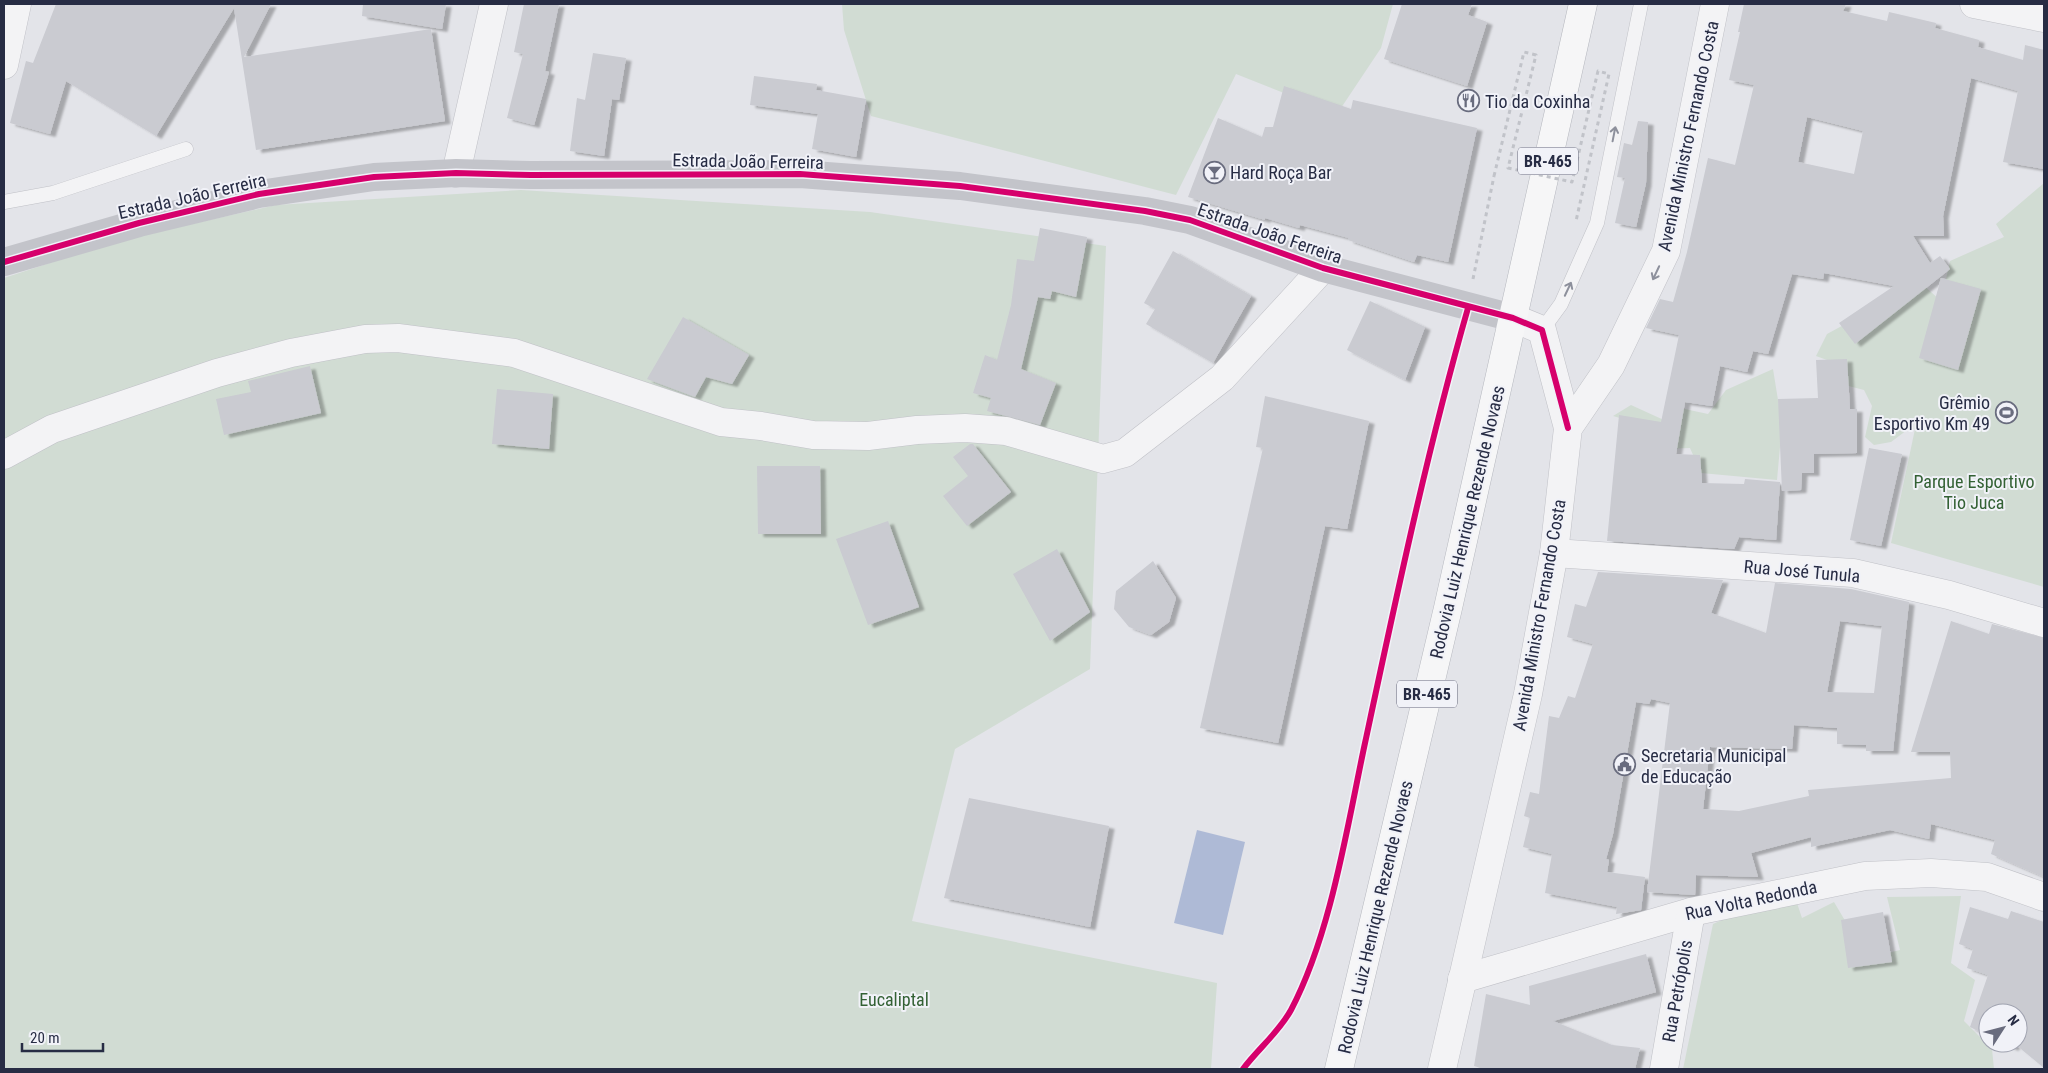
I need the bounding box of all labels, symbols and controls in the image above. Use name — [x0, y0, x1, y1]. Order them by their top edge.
street label: Avenida Ministro Fernando Costa — [1653, 19, 1723, 253]
restaurant icon: Tio da Coxinha — [1457, 89, 1481, 113]
place label: Tio da Coxinha — [1485, 91, 1590, 112]
one-way arrow — [1610, 127, 1619, 143]
road number: BR-465 — [1518, 148, 1578, 175]
street label: Estrada João Ferreira — [672, 149, 824, 173]
bar icon: Hard Roça Bar — [1202, 160, 1226, 184]
place label: Hard Roça Bar — [1230, 162, 1332, 183]
street label: Estrada João Ferreira — [116, 169, 268, 223]
street label: Estrada João Ferreira — [1195, 198, 1345, 268]
one-way arrow — [1651, 265, 1661, 280]
one-way arrow — [1563, 282, 1573, 297]
street label: Rodovia Luiz Henrique Rezende Novaes — [1425, 383, 1509, 661]
place label: Grêmio Esportivo Km 49 — [1874, 392, 1990, 434]
sports icon: Grêmio Esportivo Km 49 — [1994, 400, 2018, 424]
park label: Parque Esportivo Tio Juca — [1913, 471, 2035, 513]
street label: Avenida Ministro Fernando Costa — [1508, 497, 1570, 733]
street label: Rua José Tunula — [1743, 555, 1861, 587]
road number: BR-465 — [1397, 681, 1457, 708]
place label: Secretaria Municipal de Educação — [1641, 745, 1786, 787]
public building icon: Secretaria Municipal de Educação — [1613, 753, 1637, 777]
street label: Rodovia Luiz Henrique Rezende Novaes — [1333, 778, 1417, 1056]
street label: Rua Volta Redonda — [1683, 876, 1819, 924]
street label: Rua Petrópolis — [1658, 938, 1696, 1044]
park label: Eucaliptal — [859, 989, 929, 1010]
north arrow — [1978, 1003, 2028, 1053]
text: N — [2005, 1012, 2023, 1029]
scale bar — [22, 1020, 104, 1052]
text: 20 m — [30, 1029, 60, 1047]

